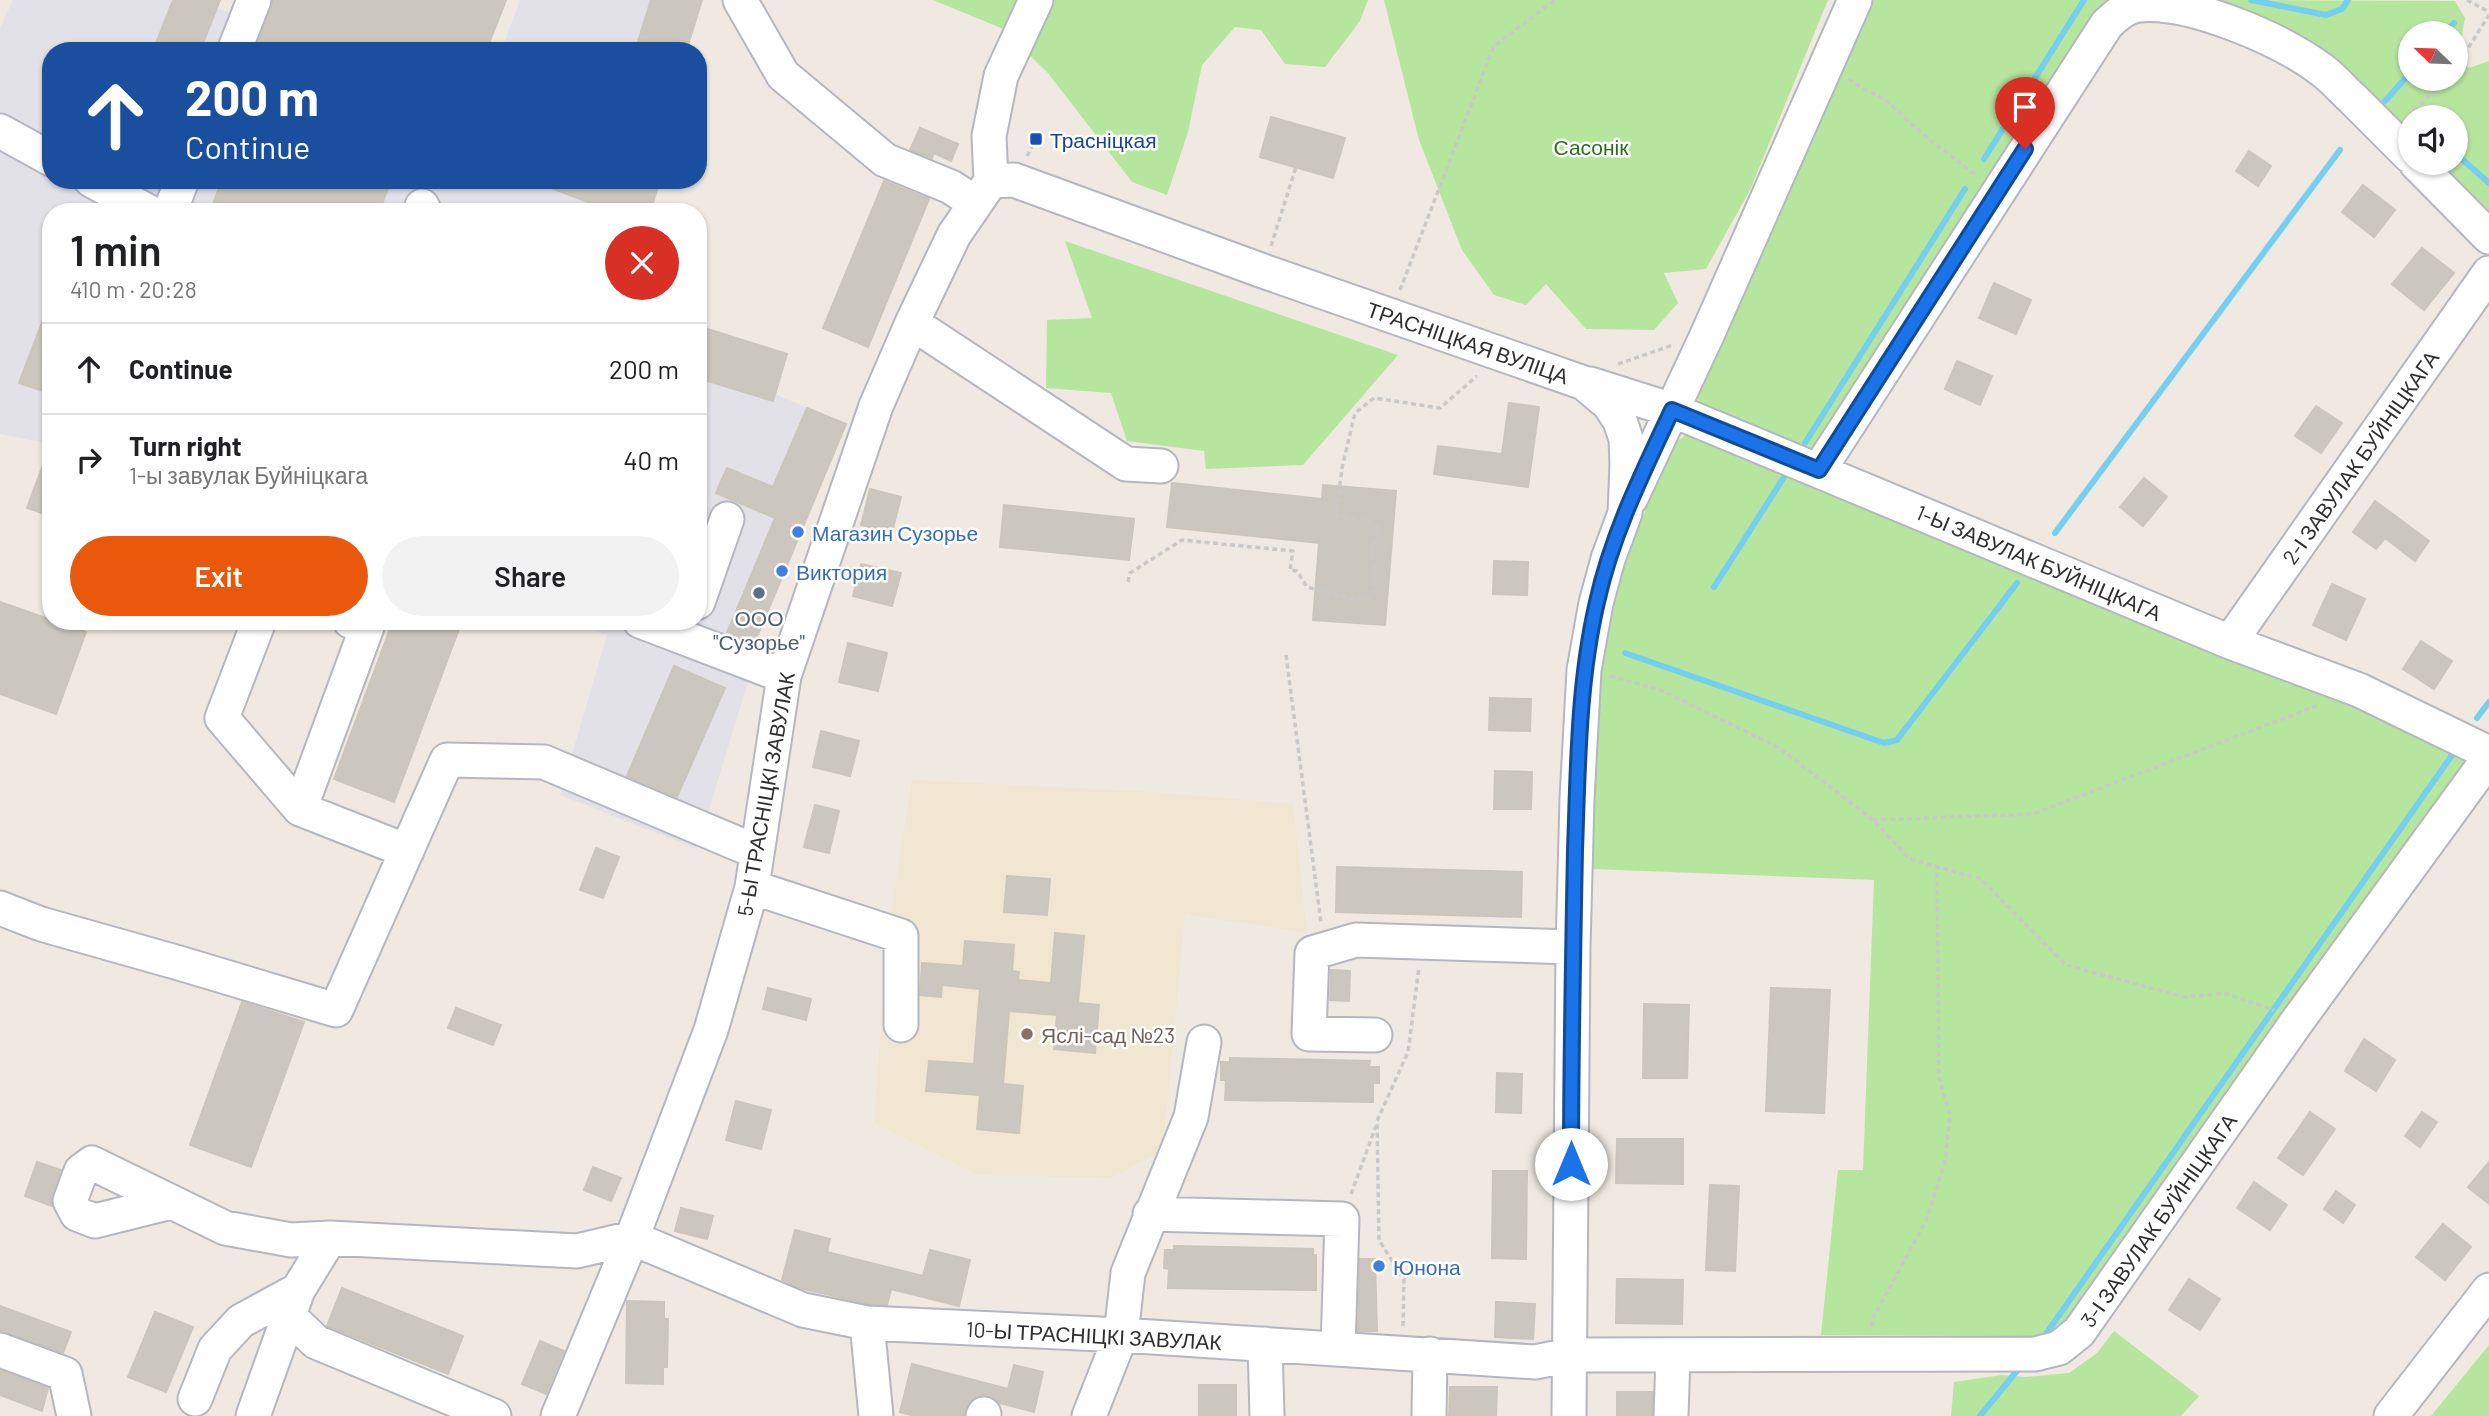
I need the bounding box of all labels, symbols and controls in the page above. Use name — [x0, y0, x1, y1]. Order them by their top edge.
north arrow — [2398, 21, 2468, 91]
map controls — [2398, 21, 2468, 175]
text: 200 m — [185, 67, 319, 126]
icon: ahead — [70, 70, 161, 161]
pin — [1995, 77, 2055, 149]
icon: arrive — [2006, 88, 2044, 126]
button: sound — [2398, 105, 2468, 175]
text: Continue — [185, 127, 310, 165]
place label: Трасніцкая — [1050, 127, 1157, 152]
marker: Трасніцкая — [1028, 131, 1044, 147]
park label: Сасонік — [1554, 134, 1629, 159]
text: 1 min — [70, 224, 162, 274]
button: close — [605, 226, 679, 300]
text: 410 m · 20:28 — [70, 275, 197, 303]
street label: ТРАСНІЦКАЯ ВУЛІЦА — [1364, 296, 1572, 388]
street label: 2-І ЗАВУЛАК БУЙНІЦКАГА — [2277, 345, 2443, 569]
icon: ahead — [70, 350, 108, 388]
text: Continue — [129, 353, 233, 384]
text: 200 m — [609, 353, 679, 384]
text: Turn right — [129, 430, 242, 461]
icon: right — [70, 441, 108, 479]
text: 40 m — [623, 444, 679, 475]
text: 1-ы завулак Буйніцкага — [129, 461, 368, 489]
street label: 1-Ы ЗАВУЛАК БУЙНІЦКАГА — [1913, 499, 2165, 625]
place label: Магазин Сузорье — [812, 520, 978, 545]
marker: Магазин Сузорье — [790, 524, 806, 540]
button: Exit — [70, 536, 368, 616]
button: Share — [382, 536, 679, 616]
place label: Виктория — [796, 559, 887, 584]
marker: Виктория — [774, 563, 790, 579]
marker: ООО "Сузорье" — [751, 585, 767, 601]
place label: ООО "Сузорье" — [713, 605, 805, 654]
street label: 5-Ы ТРАСНІЦКІ ЗАВУЛАК — [731, 669, 799, 918]
place label: Яслі-сад №23 — [1041, 1022, 1175, 1047]
marker: Яслі-сад №23 — [1019, 1026, 1035, 1042]
street label: 3-І ЗАВУЛАК БУЙНІЦКАГА — [2075, 1109, 2241, 1331]
position arrow — [1534, 1127, 1608, 1201]
place label: Юнона — [1393, 1254, 1461, 1279]
marker: Юнона — [1371, 1258, 1387, 1274]
street label: 10-Ы ТРАСНІЦКІ ЗАВУЛАК — [966, 1316, 1223, 1354]

